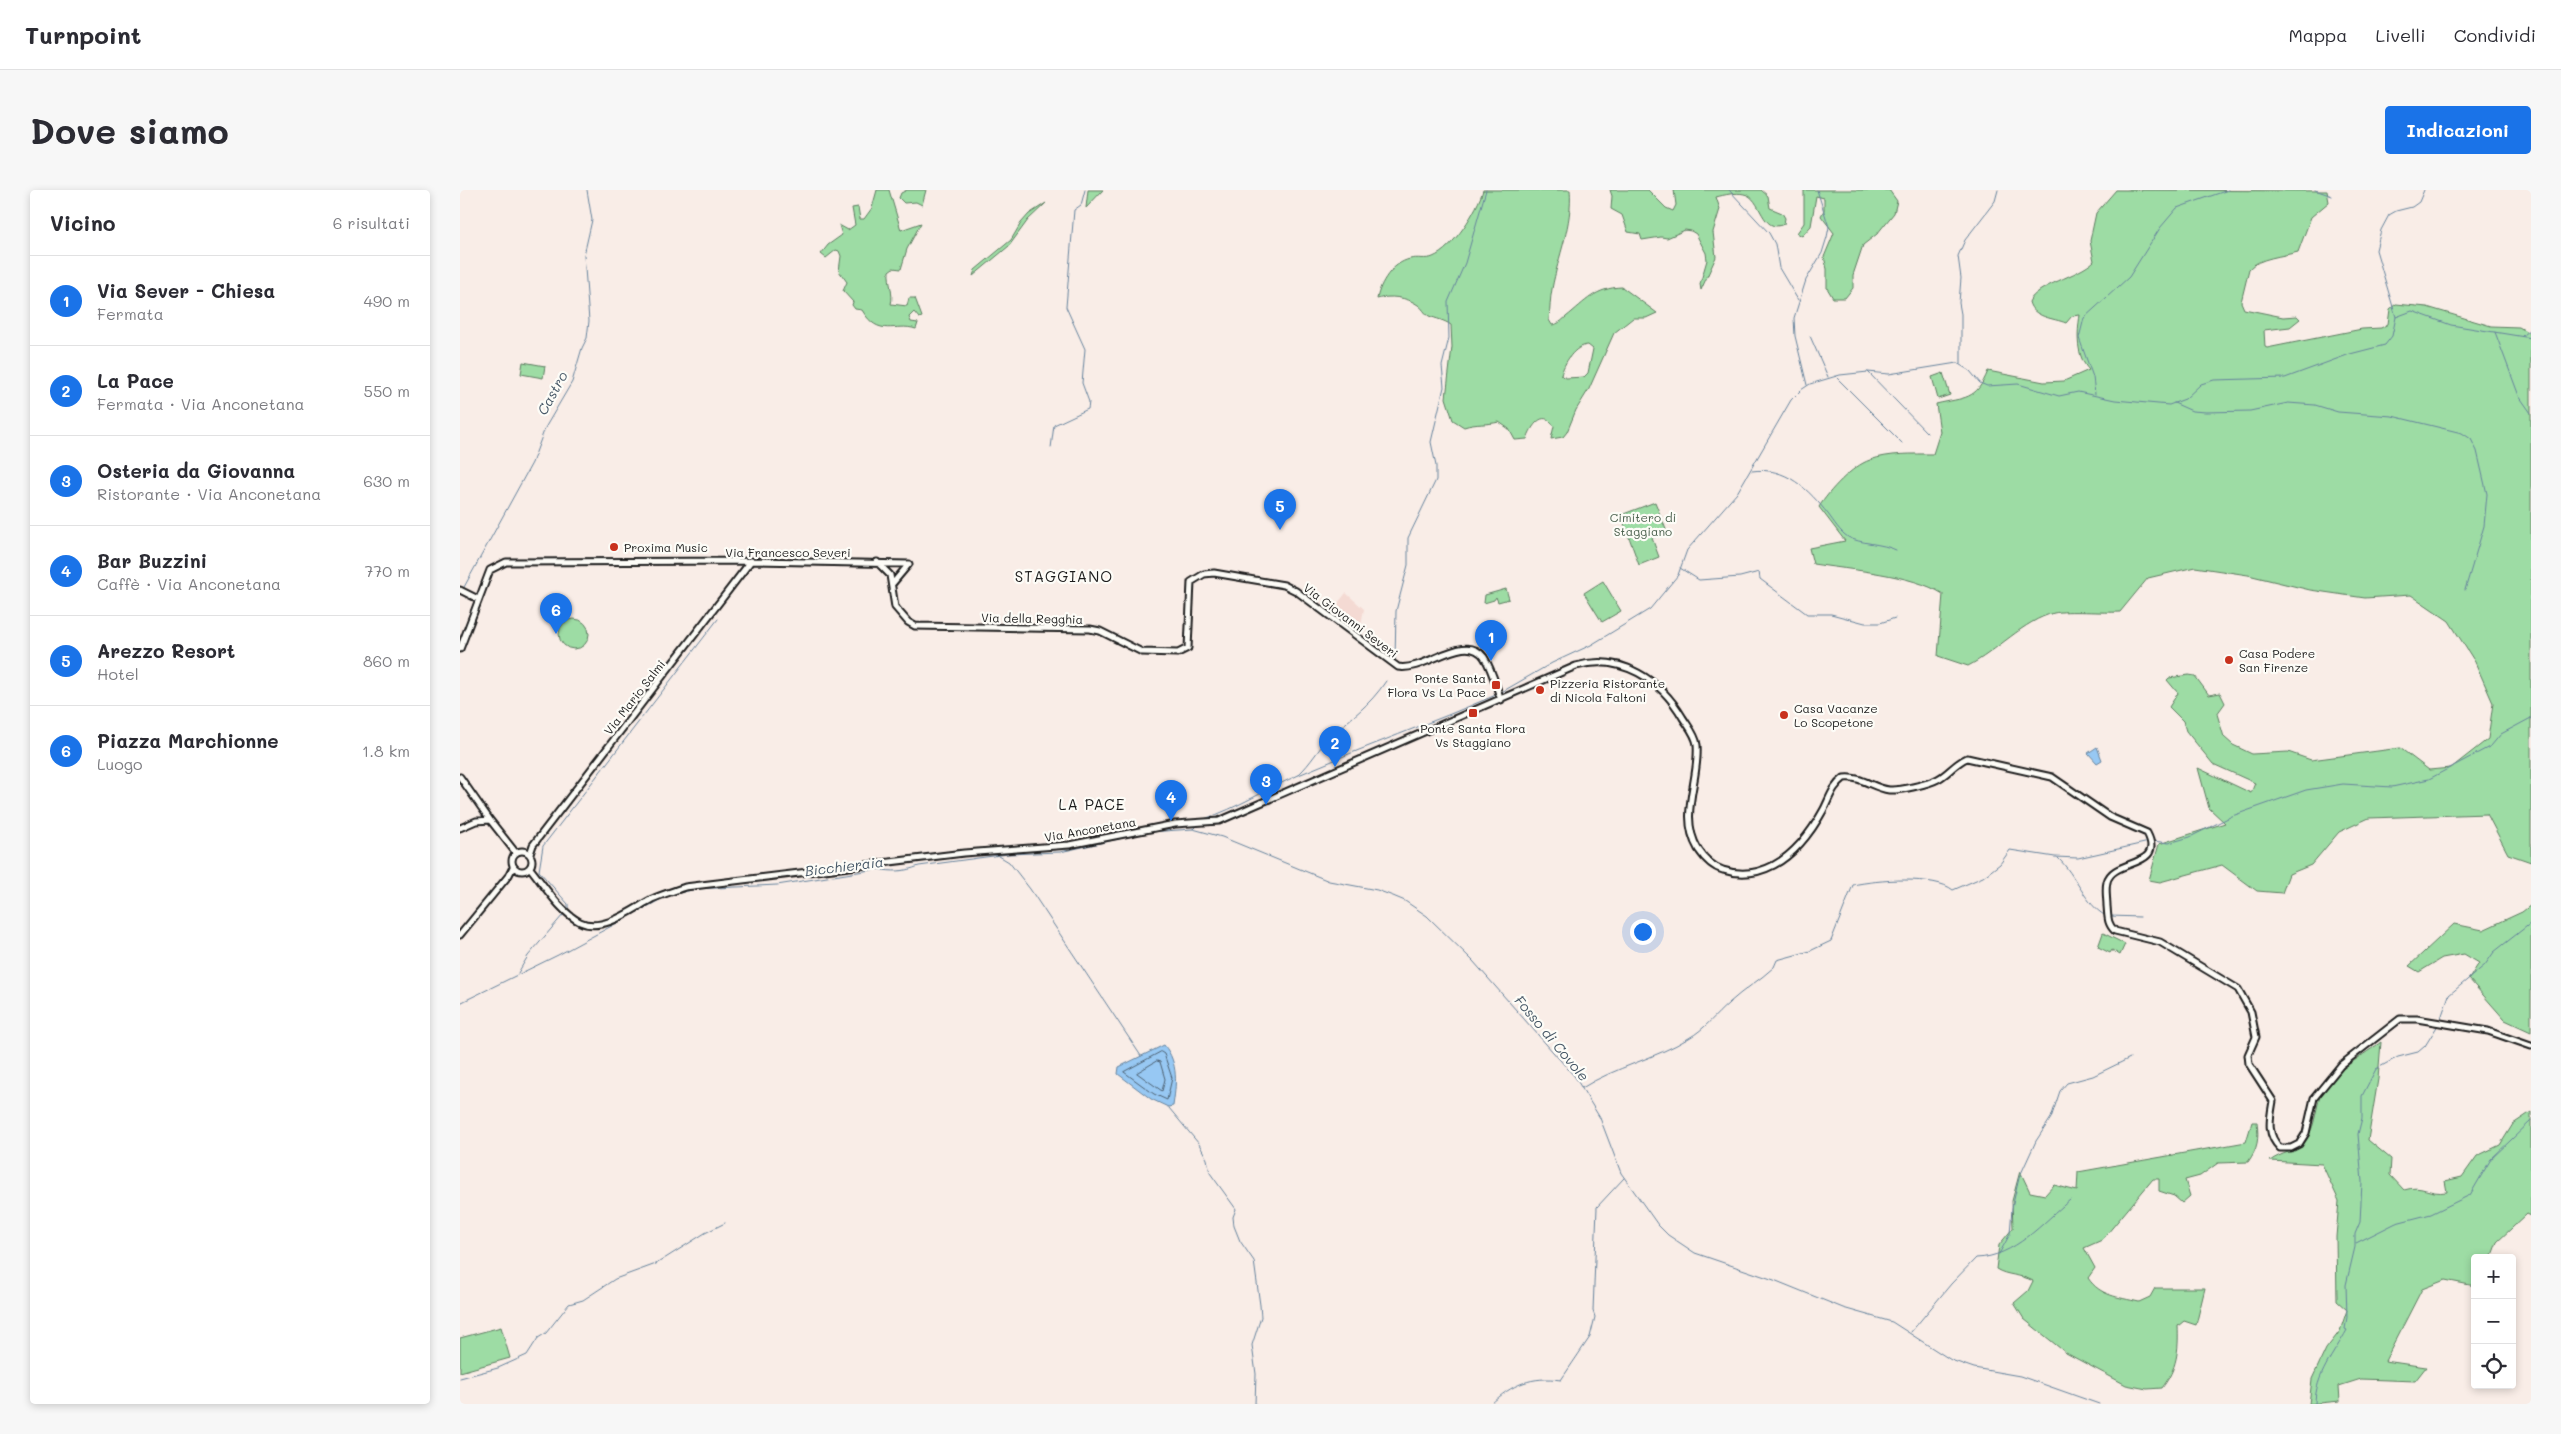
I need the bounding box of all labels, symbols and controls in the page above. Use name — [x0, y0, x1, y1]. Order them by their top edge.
text: Turnpoint — [25, 19, 141, 50]
text: Mappa — [2288, 23, 2347, 47]
text: Livelli — [2375, 23, 2426, 47]
text: Condividi — [2454, 23, 2536, 47]
button: Indicazioni — [2385, 106, 2531, 154]
text: Dove siamo — [30, 107, 229, 153]
text: Vicino — [50, 209, 115, 236]
text: 6 risultati — [333, 212, 410, 233]
text: Via Sever - Chiesa — [97, 278, 275, 303]
text: 1 — [62, 290, 70, 311]
text: 490 m — [363, 290, 410, 311]
text: Fermata — [97, 303, 164, 324]
text: La Pace — [97, 368, 174, 393]
water label: Castro — [532, 368, 572, 418]
text: 2 — [62, 380, 70, 401]
text: 550 m — [364, 380, 410, 401]
text: Fermata · Via Anconetana — [97, 393, 305, 414]
text: Osteria da Giovanna — [97, 458, 295, 483]
text: 3 — [61, 470, 71, 491]
text: 630 m — [363, 470, 410, 491]
text: Ristorante · Via Anconetana — [97, 483, 321, 504]
pin: 5 — [1264, 489, 1296, 530]
park label: Cimitero di Staggiano — [1610, 509, 1676, 539]
place label: Proxima Music — [624, 539, 708, 555]
marker: Proxima Music — [608, 541, 620, 553]
street label: Via Francesco Severi — [725, 544, 851, 560]
text: Bar Buzzini — [97, 548, 207, 573]
text: 4 — [61, 560, 71, 581]
text: 770 m — [364, 560, 410, 581]
district label: STAGGIANO — [1015, 566, 1113, 586]
text: Caffè · Via Anconetana — [97, 573, 281, 594]
street label: Via Giovanni Severi — [1300, 579, 1402, 661]
pin: 6 — [540, 593, 572, 634]
street label: Via della Regghia — [981, 609, 1083, 627]
pin: 1 — [1475, 620, 1507, 661]
text: Arezzo Resort — [97, 638, 235, 663]
place label: Casa Podere San Firenze — [2239, 645, 2315, 675]
text: 5 — [61, 650, 71, 671]
text: 860 m — [363, 650, 410, 671]
marker: Casa Podere San Firenze — [2223, 654, 2235, 666]
street label: Via Mario Salmi — [600, 656, 668, 738]
text: Hotel — [97, 663, 139, 684]
place label: Ponte Santa Flora Vs La Pace — [1388, 670, 1486, 700]
place label: Pizzeria Ristorante di Nicola Faltoni — [1550, 675, 1665, 705]
marker: Ponte Santa Flora Vs La Pace — [1490, 679, 1502, 691]
marker: Pizzeria Ristorante di Nicola Faltoni — [1534, 684, 1546, 696]
place label: Casa Vacanze Lo Scopetone — [1794, 700, 1878, 730]
marker: Ponte Santa Flora Vs Staggiano — [1467, 707, 1479, 719]
marker: Casa Vacanze Lo Scopetone — [1778, 709, 1790, 721]
place label: Ponte Santa Flora Vs Staggiano — [1420, 720, 1526, 750]
pin: 2 — [1319, 726, 1351, 767]
text: Piazza Marchionne — [97, 728, 278, 753]
text: 6 — [61, 740, 71, 761]
text: 1.8 km — [362, 740, 410, 761]
text: Luogo — [97, 753, 142, 774]
pin: 3 — [1250, 764, 1282, 805]
pin: 4 — [1155, 780, 1187, 821]
district label: LA PACE — [1059, 794, 1125, 814]
street label: Via Anconetana — [1043, 813, 1137, 845]
water label: Bicchieraia — [804, 852, 884, 880]
your location — [1630, 919, 1656, 945]
water label: Fosso di Covole — [1511, 991, 1593, 1085]
map controls — [2471, 1254, 2516, 1389]
button: + — [2471, 1254, 2516, 1299]
button: − — [2471, 1299, 2516, 1344]
button: locate — [2471, 1344, 2516, 1389]

